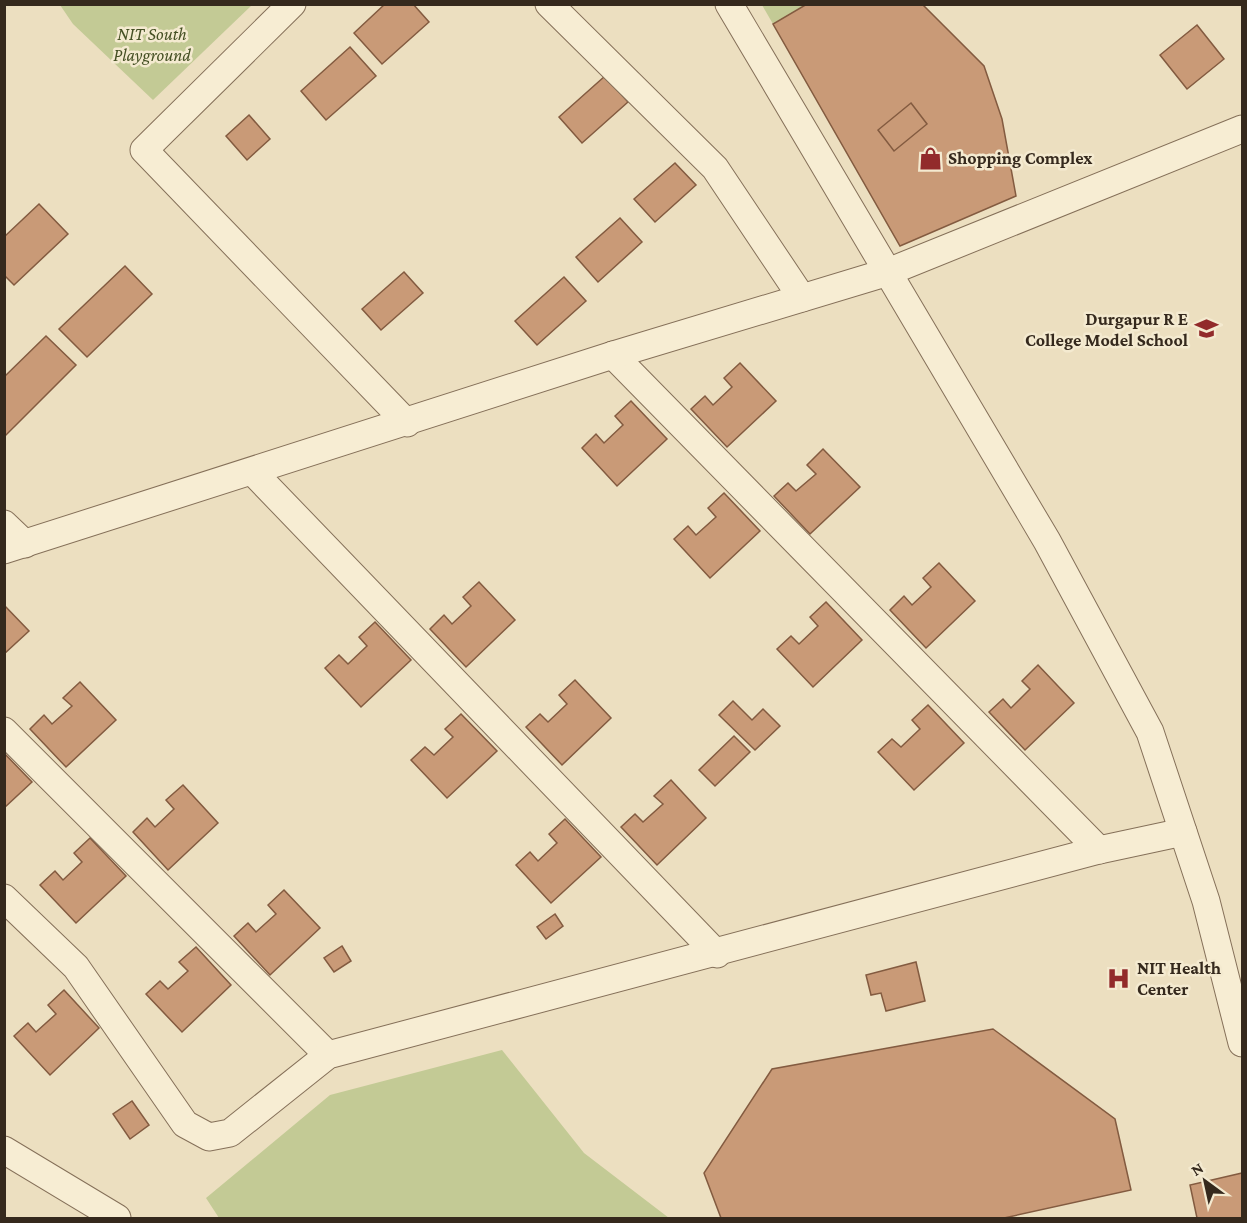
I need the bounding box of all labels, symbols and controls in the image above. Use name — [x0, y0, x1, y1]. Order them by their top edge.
park label: NIT South Playground — [113, 24, 191, 65]
shop icon: Shopping Complex — [917, 145, 943, 171]
place label: Shopping Complex — [948, 148, 1093, 168]
place label: Durgapur R E College Model School — [1025, 309, 1188, 350]
school or university icon: Durgapur R E College Model School — [1193, 316, 1219, 342]
place label: NIT Health Center — [1137, 958, 1222, 999]
hospital icon: NIT Health Center — [1106, 965, 1132, 991]
north arrow — [1175, 1151, 1235, 1211]
text: N — [1188, 1159, 1206, 1179]

